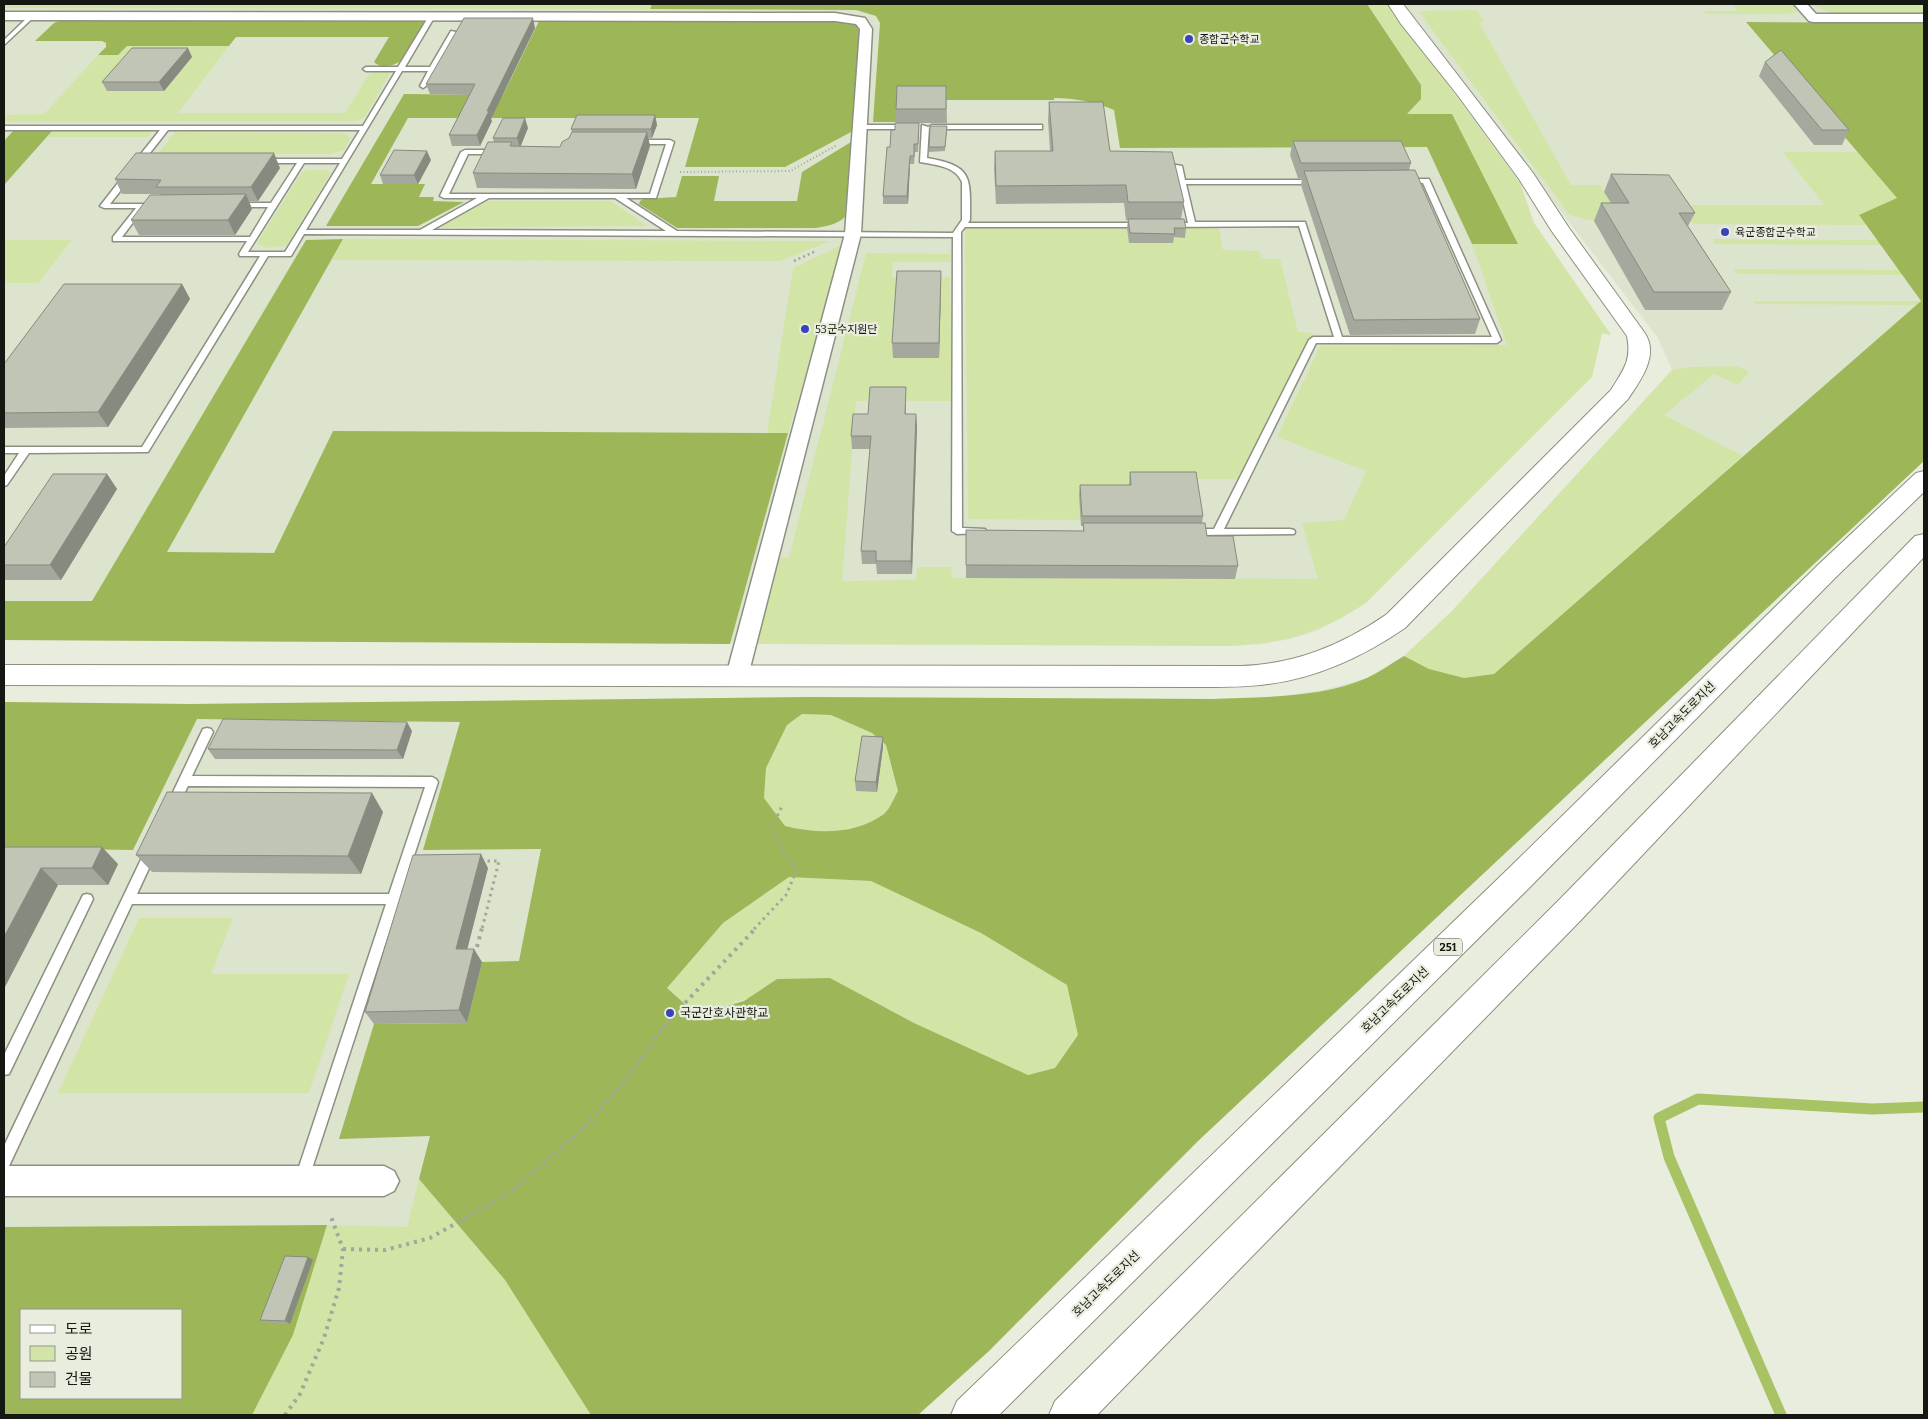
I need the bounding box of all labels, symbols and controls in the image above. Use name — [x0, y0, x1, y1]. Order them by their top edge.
marker: 종합군수학교 — [1183, 33, 1195, 45]
place label: 종합군수학교 — [1199, 33, 1260, 46]
marker: 육군종합군수학교 — [1719, 226, 1731, 238]
place label: 육군종합군수학교 — [1735, 226, 1816, 239]
marker: 53군수지원단 — [799, 323, 811, 335]
place label: 53군수지원단 — [815, 323, 878, 336]
street label: 호남고속도로지선 — [1646, 679, 1718, 751]
road number: 251 — [1434, 939, 1462, 956]
street label: 호남고속도로지선 — [1358, 964, 1432, 1036]
place label: 국군간호사관학교 — [680, 1006, 768, 1020]
marker: 국군간호사관학교 — [664, 1007, 676, 1019]
street label: 호남고속도로지선 — [1069, 1248, 1143, 1320]
legend — [20, 1309, 182, 1399]
text: 도로 — [65, 1320, 93, 1338]
text: 공원 — [65, 1345, 93, 1363]
text: 건물 — [65, 1370, 93, 1388]

